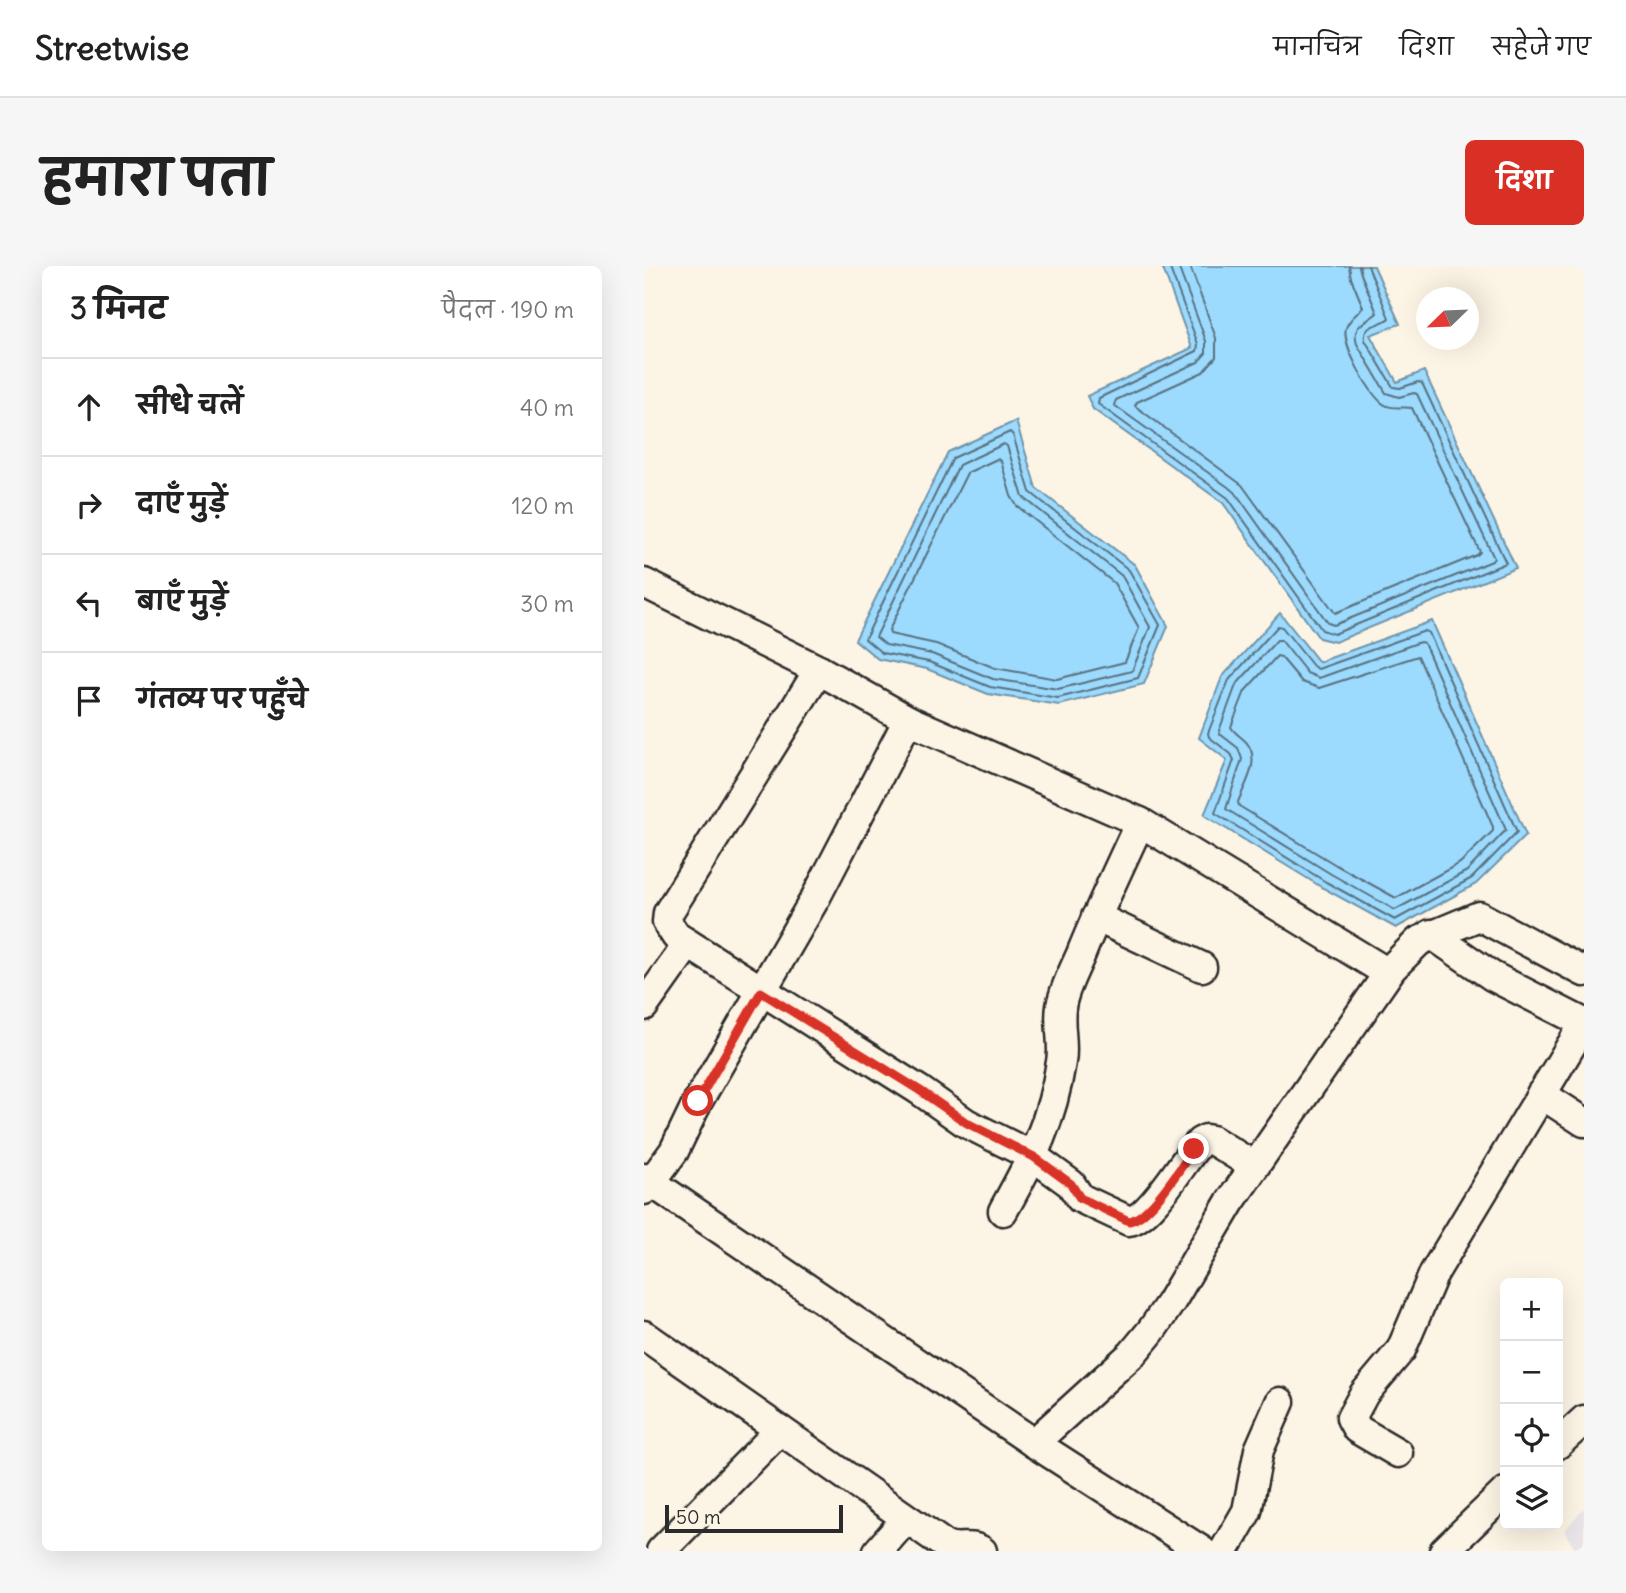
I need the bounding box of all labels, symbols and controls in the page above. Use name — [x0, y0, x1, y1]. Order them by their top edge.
text: Streetwise — [35, 27, 189, 69]
text: मानचित्र — [1273, 31, 1361, 61]
text: दिशा — [1399, 31, 1454, 61]
text: सहेजे गए — [1492, 31, 1591, 61]
button: दिशा — [1465, 140, 1584, 225]
text: हमारा पता — [42, 147, 271, 208]
north arrow — [1416, 287, 1479, 350]
text: 3 मिनट — [70, 289, 167, 327]
text: पैदल · 190 m — [442, 295, 574, 324]
icon: ahead — [70, 388, 108, 426]
text: सीधे चलें — [137, 388, 243, 421]
text: 40 m — [520, 393, 574, 422]
icon: right — [70, 486, 108, 524]
text: दाएँ मुड़ें — [137, 486, 227, 519]
text: 120 m — [511, 491, 574, 520]
icon: left — [70, 584, 108, 622]
text: बाएँ मुड़ें — [137, 584, 228, 617]
text: 30 m — [520, 589, 574, 618]
icon: arrive — [70, 682, 108, 720]
text: गंतव्य पर पहुँचे — [137, 682, 307, 715]
route start — [682, 1085, 713, 1116]
route end — [1178, 1133, 1209, 1164]
map controls — [1500, 1278, 1563, 1530]
button: + — [1500, 1278, 1563, 1341]
button: − — [1500, 1341, 1563, 1404]
button: locate — [1500, 1404, 1563, 1467]
button: layers — [1500, 1467, 1563, 1530]
scale bar — [665, 1502, 844, 1534]
text: 50 m — [676, 1505, 721, 1529]

